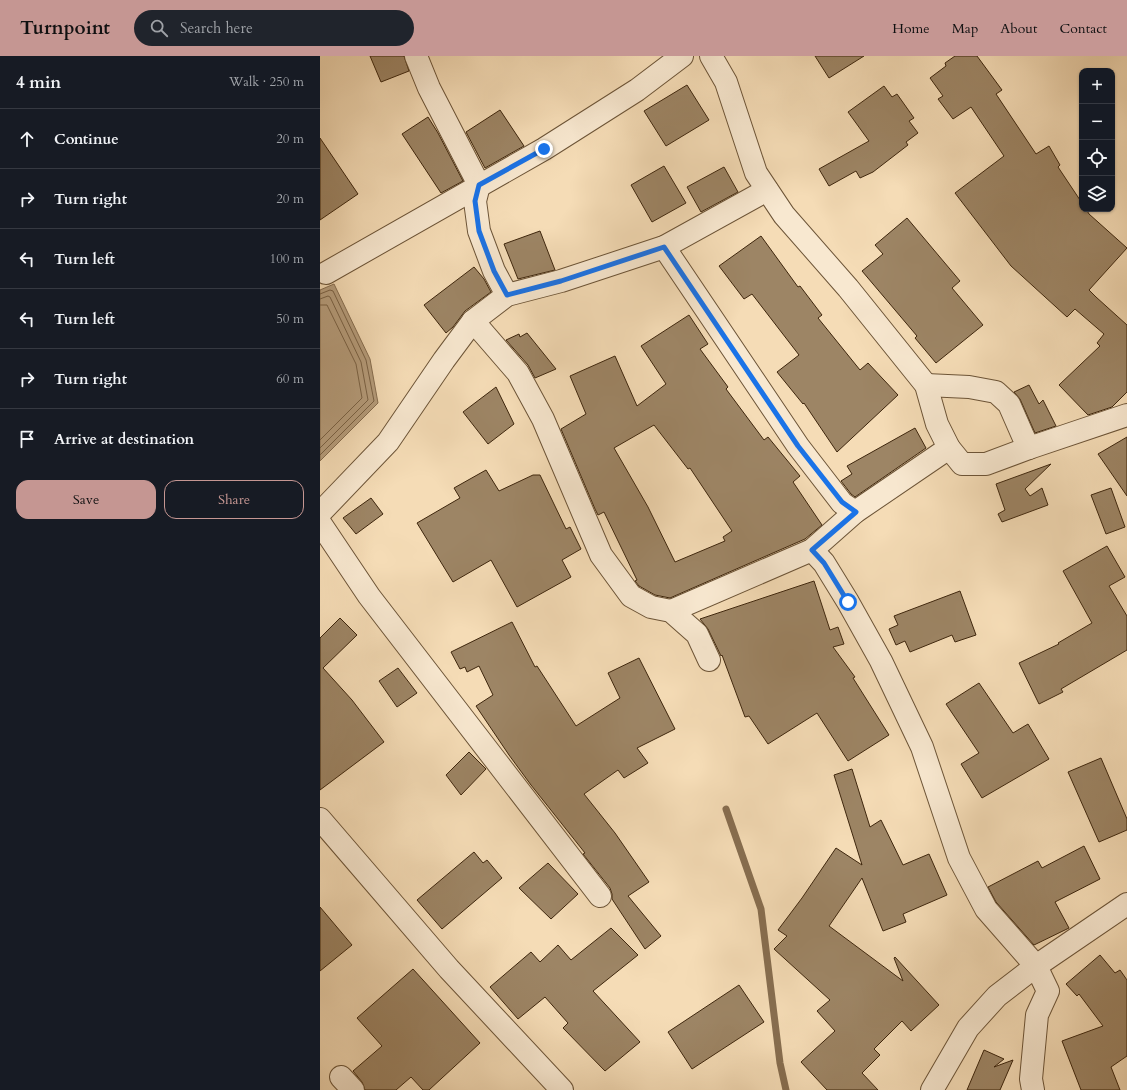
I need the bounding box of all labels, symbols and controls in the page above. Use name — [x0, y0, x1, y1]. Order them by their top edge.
search box — [134, 10, 414, 46]
text: Turnpoint — [20, 15, 110, 41]
icon: search — [148, 17, 170, 39]
text: Search here — [180, 18, 253, 38]
text: Home — [892, 19, 930, 38]
text: Map — [952, 19, 978, 38]
text: About — [1000, 19, 1037, 38]
text: Contact — [1059, 19, 1107, 38]
map controls — [1079, 68, 1115, 212]
button: + — [1079, 68, 1115, 104]
text: 4 min — [16, 71, 61, 94]
text: Walk · 250 m — [229, 73, 304, 91]
button: − — [1079, 104, 1115, 140]
icon: ahead — [16, 128, 38, 150]
text: Continue — [54, 129, 119, 149]
text: 20 m — [276, 130, 304, 148]
route end — [535, 140, 553, 158]
button: locate — [1079, 140, 1115, 176]
button: layers — [1079, 176, 1115, 212]
icon: right — [16, 188, 38, 210]
text: Turn right — [54, 189, 127, 209]
text: 20 m — [276, 190, 304, 208]
icon: left — [16, 248, 38, 270]
text: Turn left — [54, 249, 115, 269]
text: 100 m — [270, 250, 304, 268]
icon: left — [16, 308, 38, 330]
text: Turn left — [54, 309, 115, 329]
text: 50 m — [276, 310, 304, 328]
icon: right — [16, 368, 38, 390]
text: Turn right — [54, 369, 127, 389]
text: 60 m — [276, 370, 304, 388]
icon: arrive — [16, 428, 38, 450]
text: Arrive at destination — [54, 429, 194, 449]
button: Save — [16, 480, 156, 519]
button: Share — [164, 480, 304, 519]
route start — [839, 593, 857, 611]

